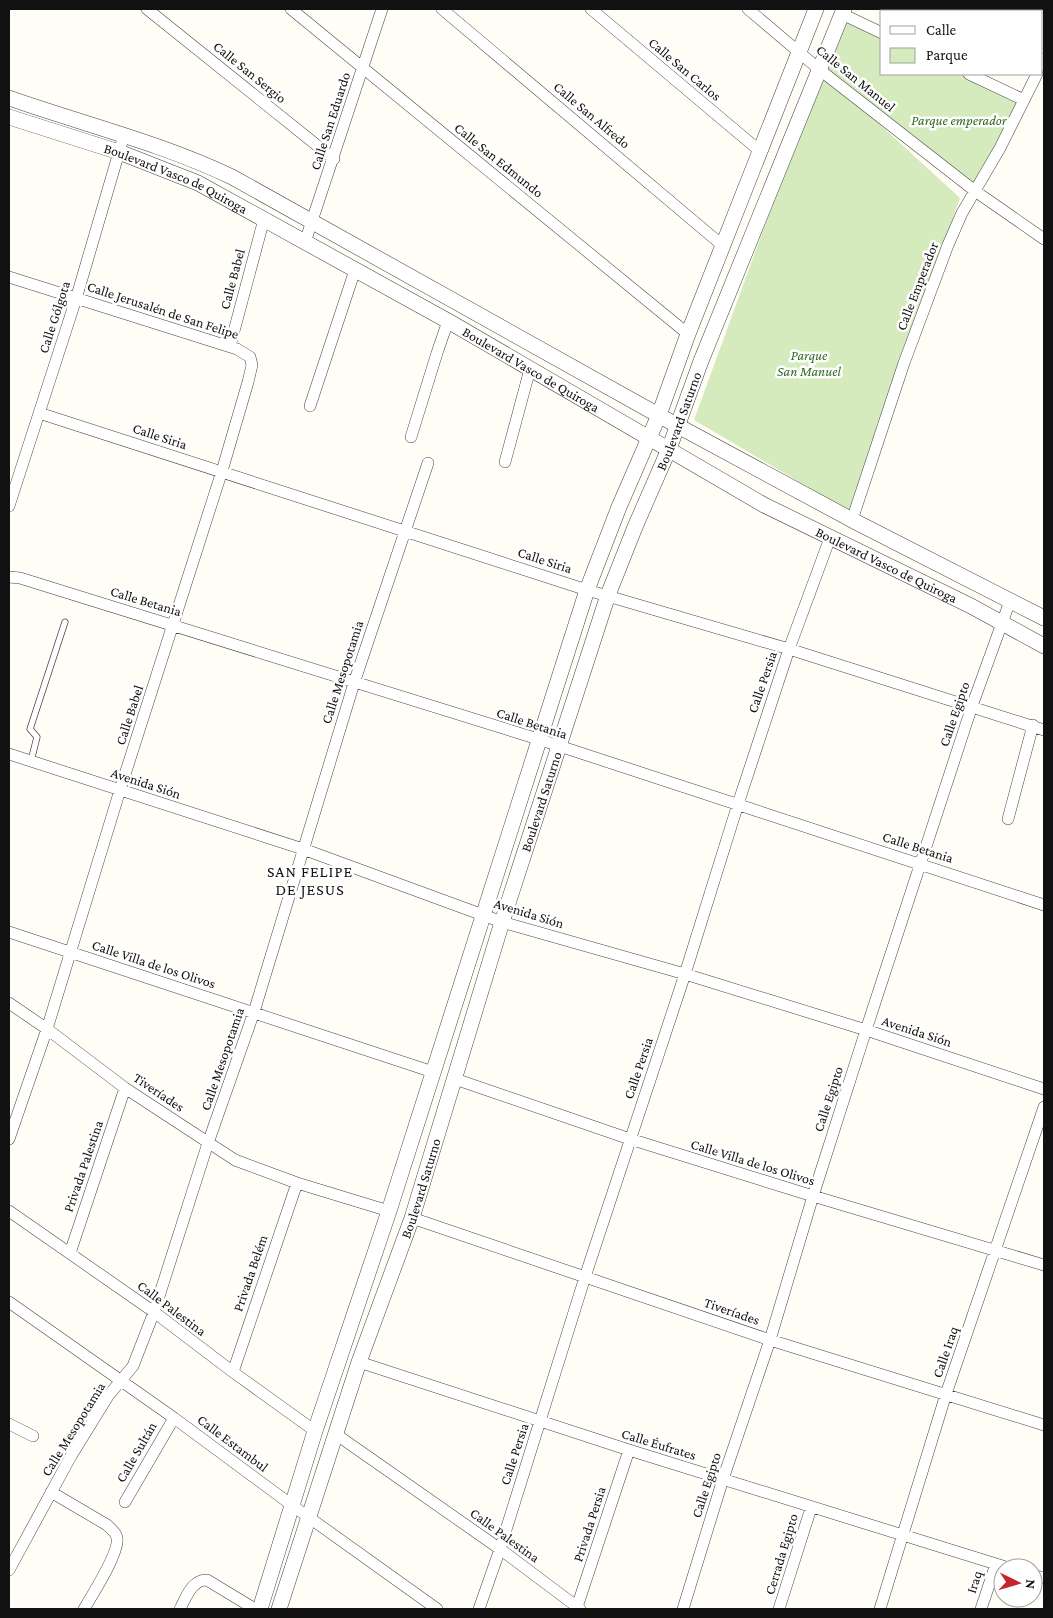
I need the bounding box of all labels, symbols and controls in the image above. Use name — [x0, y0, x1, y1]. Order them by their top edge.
legend — [880, 10, 1043, 75]
text: Calle — [926, 22, 957, 38]
street label: Calle San Carlos — [646, 34, 724, 104]
street label: Calle San Sergio — [210, 38, 290, 106]
street label: Calle San Manuel — [813, 41, 899, 115]
text: Parque — [926, 47, 968, 64]
street label: Calle San Eduardo — [307, 70, 353, 172]
street label: Calle San Alfredo — [551, 78, 634, 152]
park label: Parque emperador — [911, 112, 1008, 128]
street label: Calle San Edmundo — [451, 119, 547, 201]
street label: Boulevard Vasco de Quiroga — [102, 140, 251, 217]
street label: Calle Emperador — [893, 239, 941, 333]
street label: Calle Babel — [216, 247, 248, 311]
street label: Calle Gólgota — [35, 278, 73, 355]
street label: Calle Jerusalén de San Felipe — [85, 278, 241, 342]
street label: Boulevard Vasco de Quiroga — [460, 323, 603, 416]
park label: Parque San Manuel — [777, 347, 842, 379]
street label: Boulevard Saturno — [653, 370, 704, 473]
street label: Calle Siria — [131, 420, 190, 452]
street label: Boulevard Vasco de Quiroga — [813, 524, 961, 606]
street label: Calle Siria — [516, 544, 575, 576]
street label: Calle Betania — [109, 583, 184, 620]
street label: Calle Mesopotamia — [318, 618, 366, 726]
street label: Calle Persia — [744, 649, 780, 715]
street label: Calle Egipto — [935, 679, 973, 749]
street label: Calle Babel — [112, 683, 146, 747]
street label: Calle Betania — [495, 704, 570, 742]
street label: Boulevard Saturno — [517, 750, 565, 854]
street label: Avenida Sión — [109, 764, 183, 802]
street label: Calle Betania — [881, 828, 956, 866]
district label: SAN FELIPE DE JESUS — [267, 863, 353, 899]
street label: Avenida Sión — [492, 895, 566, 931]
street label: Calle Villa de los Olivos — [90, 936, 218, 992]
street label: Calle Mesopotamia — [197, 1005, 247, 1113]
street label: Avenida Sión — [880, 1012, 954, 1050]
street label: Calle Persia — [620, 1035, 656, 1101]
street label: Calle Egipto — [810, 1064, 846, 1134]
street label: Tiveríades — [131, 1069, 187, 1115]
street label: Privada Palestina — [60, 1118, 106, 1214]
street label: Calle Villa de los Olivos — [689, 1135, 817, 1189]
street label: Boulevard Saturno — [397, 1136, 444, 1241]
street label: Privada Belém — [229, 1233, 271, 1313]
street label: Calle Palestina — [135, 1277, 210, 1339]
street label: Tiveríades — [702, 1294, 762, 1328]
street label: Calle Iraq — [929, 1323, 962, 1380]
street label: Calle Mesopotamia — [38, 1379, 109, 1479]
street label: Calle Estambul — [194, 1411, 272, 1475]
street label: Calle Sultán — [112, 1419, 160, 1485]
street label: Calle Persia — [496, 1420, 532, 1487]
street label: Calle Éufrates — [620, 1425, 698, 1463]
street label: Calle Egipto — [688, 1450, 724, 1520]
street label: Privada Persia — [569, 1484, 609, 1564]
street label: Calle Palestina — [467, 1505, 543, 1566]
street label: Cerrada Egipto — [761, 1512, 801, 1596]
north arrow — [993, 1558, 1043, 1608]
street label: Iraq — [963, 1568, 985, 1595]
text: N — [1023, 1579, 1039, 1590]

